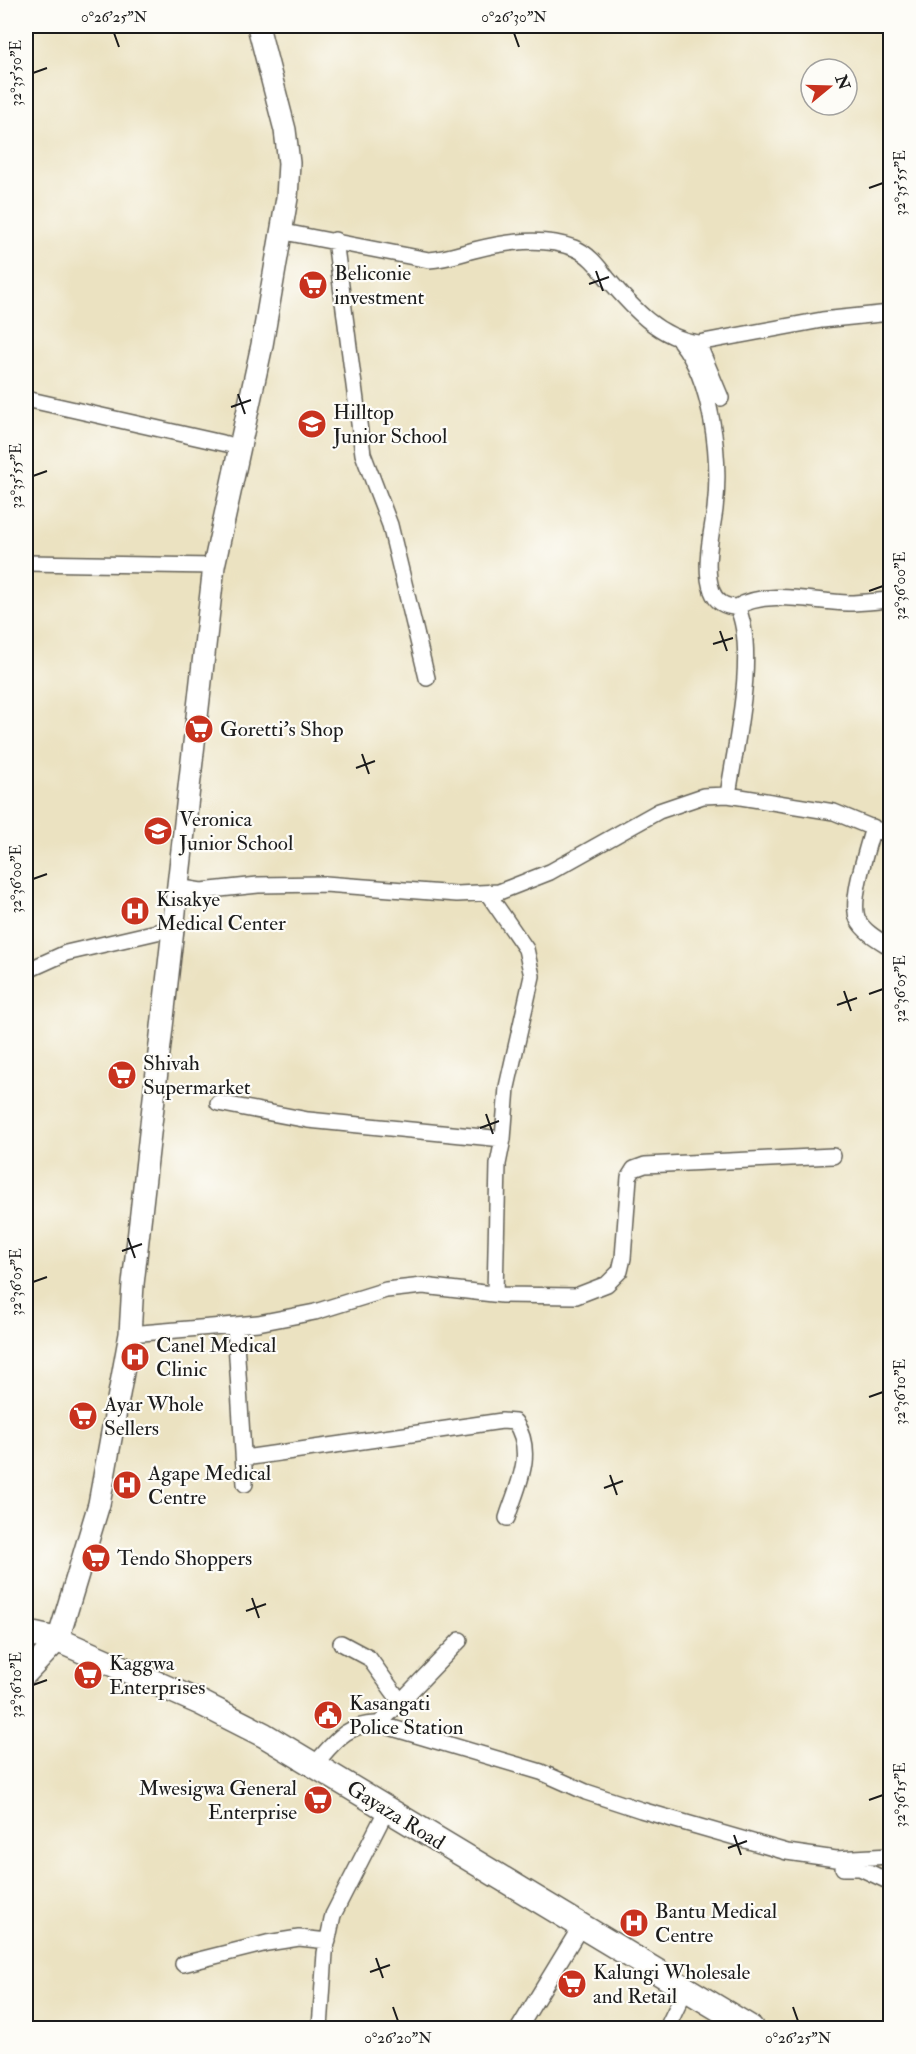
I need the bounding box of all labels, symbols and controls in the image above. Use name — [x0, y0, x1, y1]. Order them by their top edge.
text: 0°26'25"N — [81, 8, 148, 27]
text: 0°26'30"N — [481, 8, 547, 27]
text: 32°35'50"E — [7, 40, 26, 106]
north arrow — [799, 57, 859, 117]
text: N — [830, 71, 854, 93]
text: 32°35'55"E — [891, 150, 910, 216]
place label: Beliconie investment — [334, 260, 425, 311]
supermarket icon: Beliconie investment — [297, 269, 329, 301]
place label: Hilltop Junior School — [332, 399, 448, 450]
school or university icon: Hilltop Junior School — [296, 408, 328, 440]
text: 32°35'55"E — [7, 443, 26, 509]
text: 32°36'00"E — [891, 552, 910, 620]
supermarket icon: Goretti's Shop — [183, 713, 215, 745]
place label: Goretti's Shop — [220, 716, 344, 743]
place label: Veronica Junior School — [178, 806, 294, 857]
school or university icon: Veronica Junior School — [142, 815, 174, 847]
text: 32°36'00"E — [7, 845, 26, 913]
place label: Kisakye Medical Center — [156, 886, 286, 937]
hospital icon: Kisakye Medical Center — [119, 895, 151, 927]
text: 32°36'05"E — [891, 955, 910, 1023]
place label: Shivah Supermarket — [143, 1050, 251, 1101]
supermarket icon: Shivah Supermarket — [106, 1059, 138, 1091]
text: 32°36'05"E — [7, 1248, 26, 1316]
place label: Canel Medical Clinic — [156, 1332, 277, 1383]
hospital icon: Canel Medical Clinic — [119, 1341, 151, 1373]
text: 32°36'10"E — [891, 1359, 910, 1425]
place label: Ayar Whole Sellers — [103, 1391, 204, 1442]
supermarket icon: Ayar Whole Sellers — [67, 1400, 99, 1432]
place label: Agape Medical Centre — [147, 1460, 272, 1511]
hospital icon: Agape Medical Centre — [111, 1469, 143, 1501]
supermarket icon: Tendo Shoppers — [80, 1542, 112, 1574]
place label: Tendo Shoppers — [117, 1545, 252, 1572]
place label: Kaggwa Enterprises — [109, 1650, 205, 1701]
text: 32°36'10"E — [7, 1652, 26, 1718]
supermarket icon: Kaggwa Enterprises — [72, 1659, 104, 1691]
place label: Kasangati Police Station — [349, 1690, 464, 1741]
public building icon: Kasangati Police Station — [312, 1699, 344, 1731]
text: 32°36'15"E — [891, 1762, 910, 1828]
place label: Mwesigwa General Enterprise — [139, 1775, 298, 1826]
street label: Gayaza Road — [342, 1775, 451, 1857]
supermarket icon: Mwesigwa General Enterprise — [302, 1784, 334, 1816]
place label: Bantu Medical Centre — [655, 1898, 778, 1949]
hospital icon: Bantu Medical Centre — [618, 1907, 650, 1939]
place label: Kalungi Wholesale and Retail — [593, 1959, 750, 2010]
supermarket icon: Kalungi Wholesale and Retail — [556, 1968, 588, 2000]
text: 0°26'20"N — [364, 2029, 432, 2048]
text: 0°26'25"N — [765, 2029, 832, 2048]

